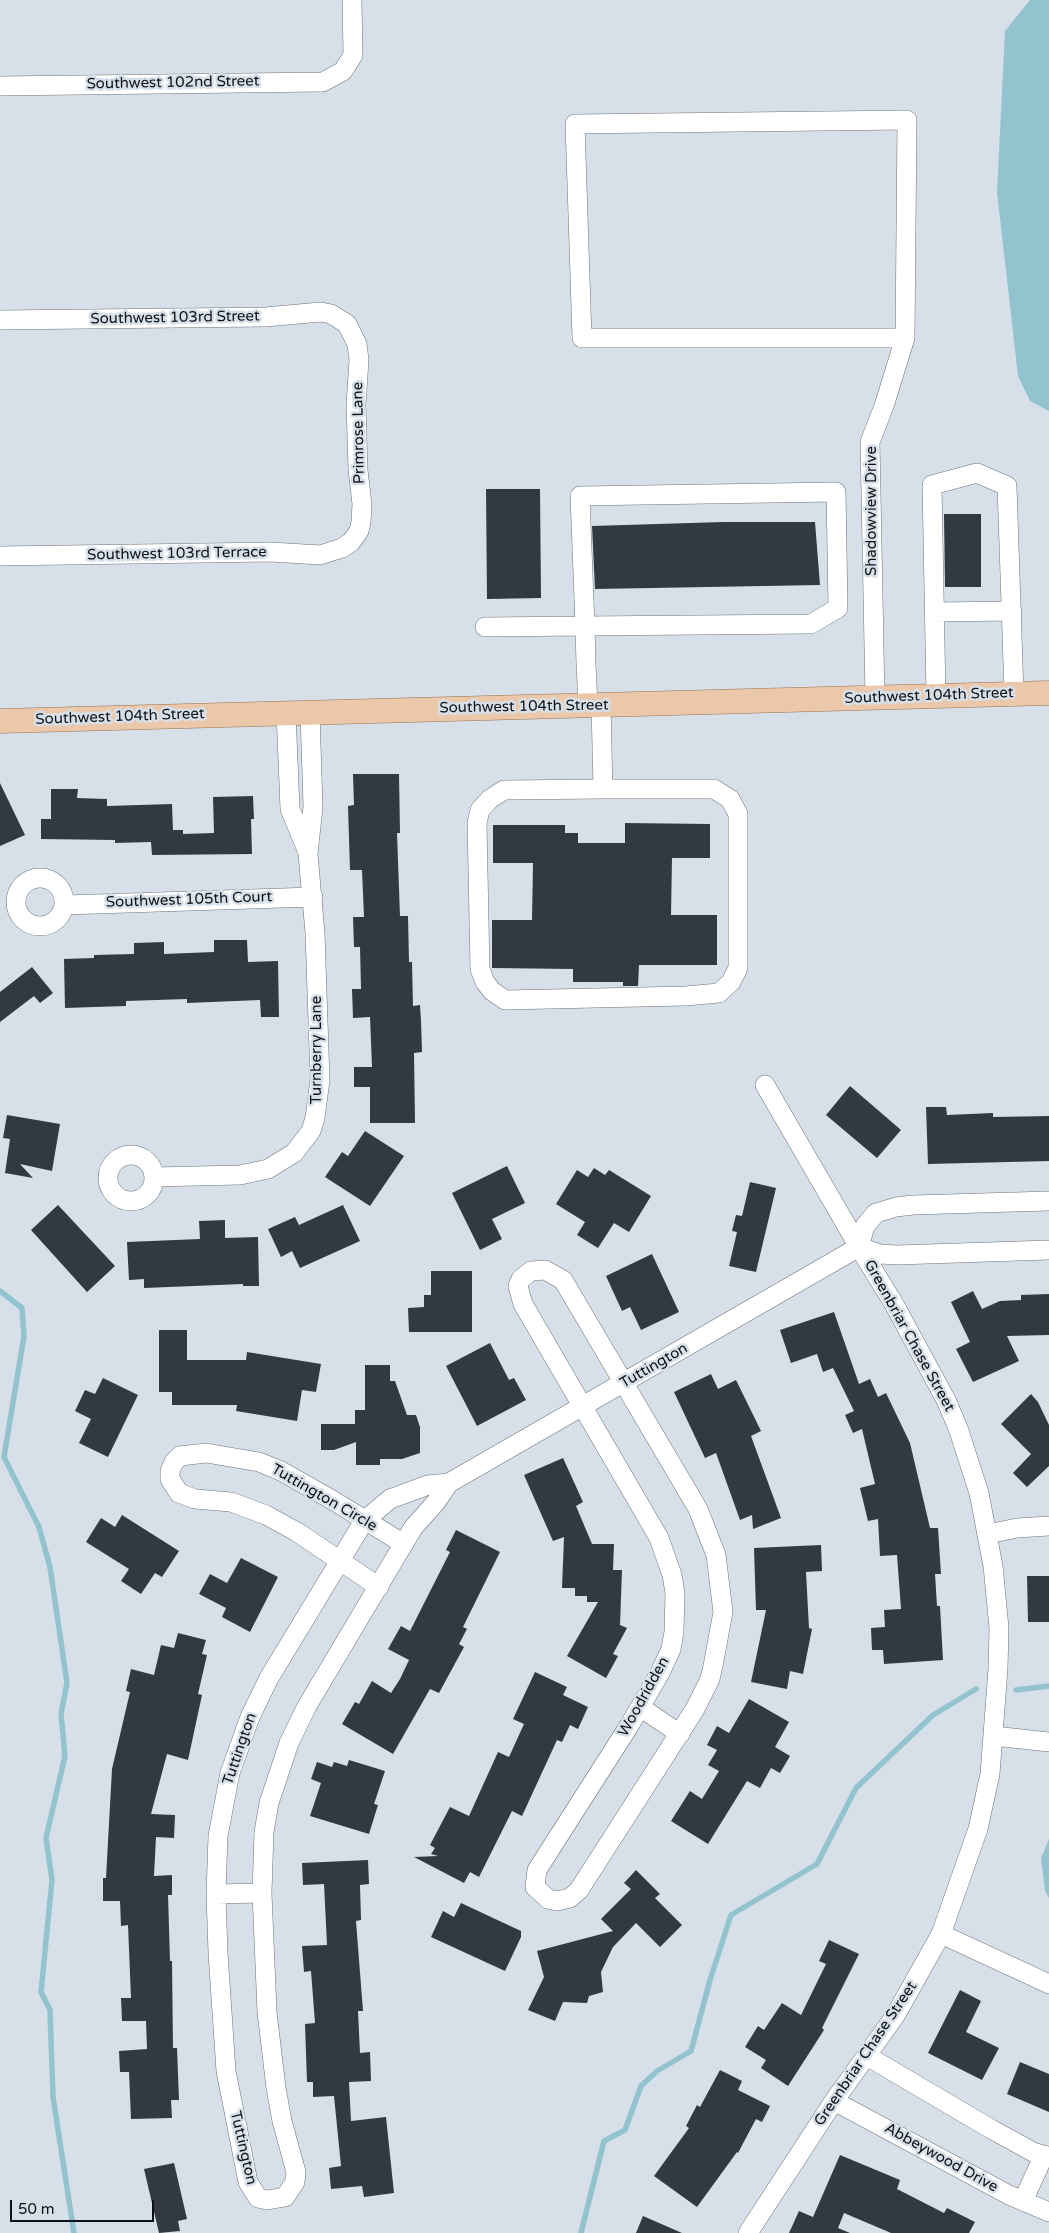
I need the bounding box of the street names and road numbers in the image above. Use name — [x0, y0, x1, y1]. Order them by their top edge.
street label: Southwest 102nd Street — [86, 72, 260, 94]
street label: Southwest 103rd Street — [90, 308, 260, 328]
street label: Primrose Lane — [349, 382, 369, 484]
street label: Shadowview Drive — [863, 446, 881, 576]
street label: Southwest 103rd Terrace — [87, 543, 267, 565]
street label: Southwest 104th Street — [844, 684, 1014, 708]
street label: Southwest 104th Street — [439, 697, 609, 717]
street label: Southwest 104th Street — [35, 705, 205, 729]
street label: Southwest 105th Court — [106, 888, 272, 912]
street label: Turnberry Lane — [308, 996, 326, 1104]
street label: Greenbriar Chase Street — [860, 1257, 958, 1415]
street label: Tuttington — [617, 1339, 691, 1393]
street label: Tuttington Circle — [268, 1460, 380, 1536]
street label: Woodridden — [615, 1654, 673, 1740]
street label: Tuttington — [219, 1711, 261, 1787]
street label: Greenbriar Chase Street — [811, 1978, 921, 2130]
street label: Tuttington — [226, 2109, 260, 2187]
street label: Abbeywood Drive — [881, 2119, 1001, 2197]

